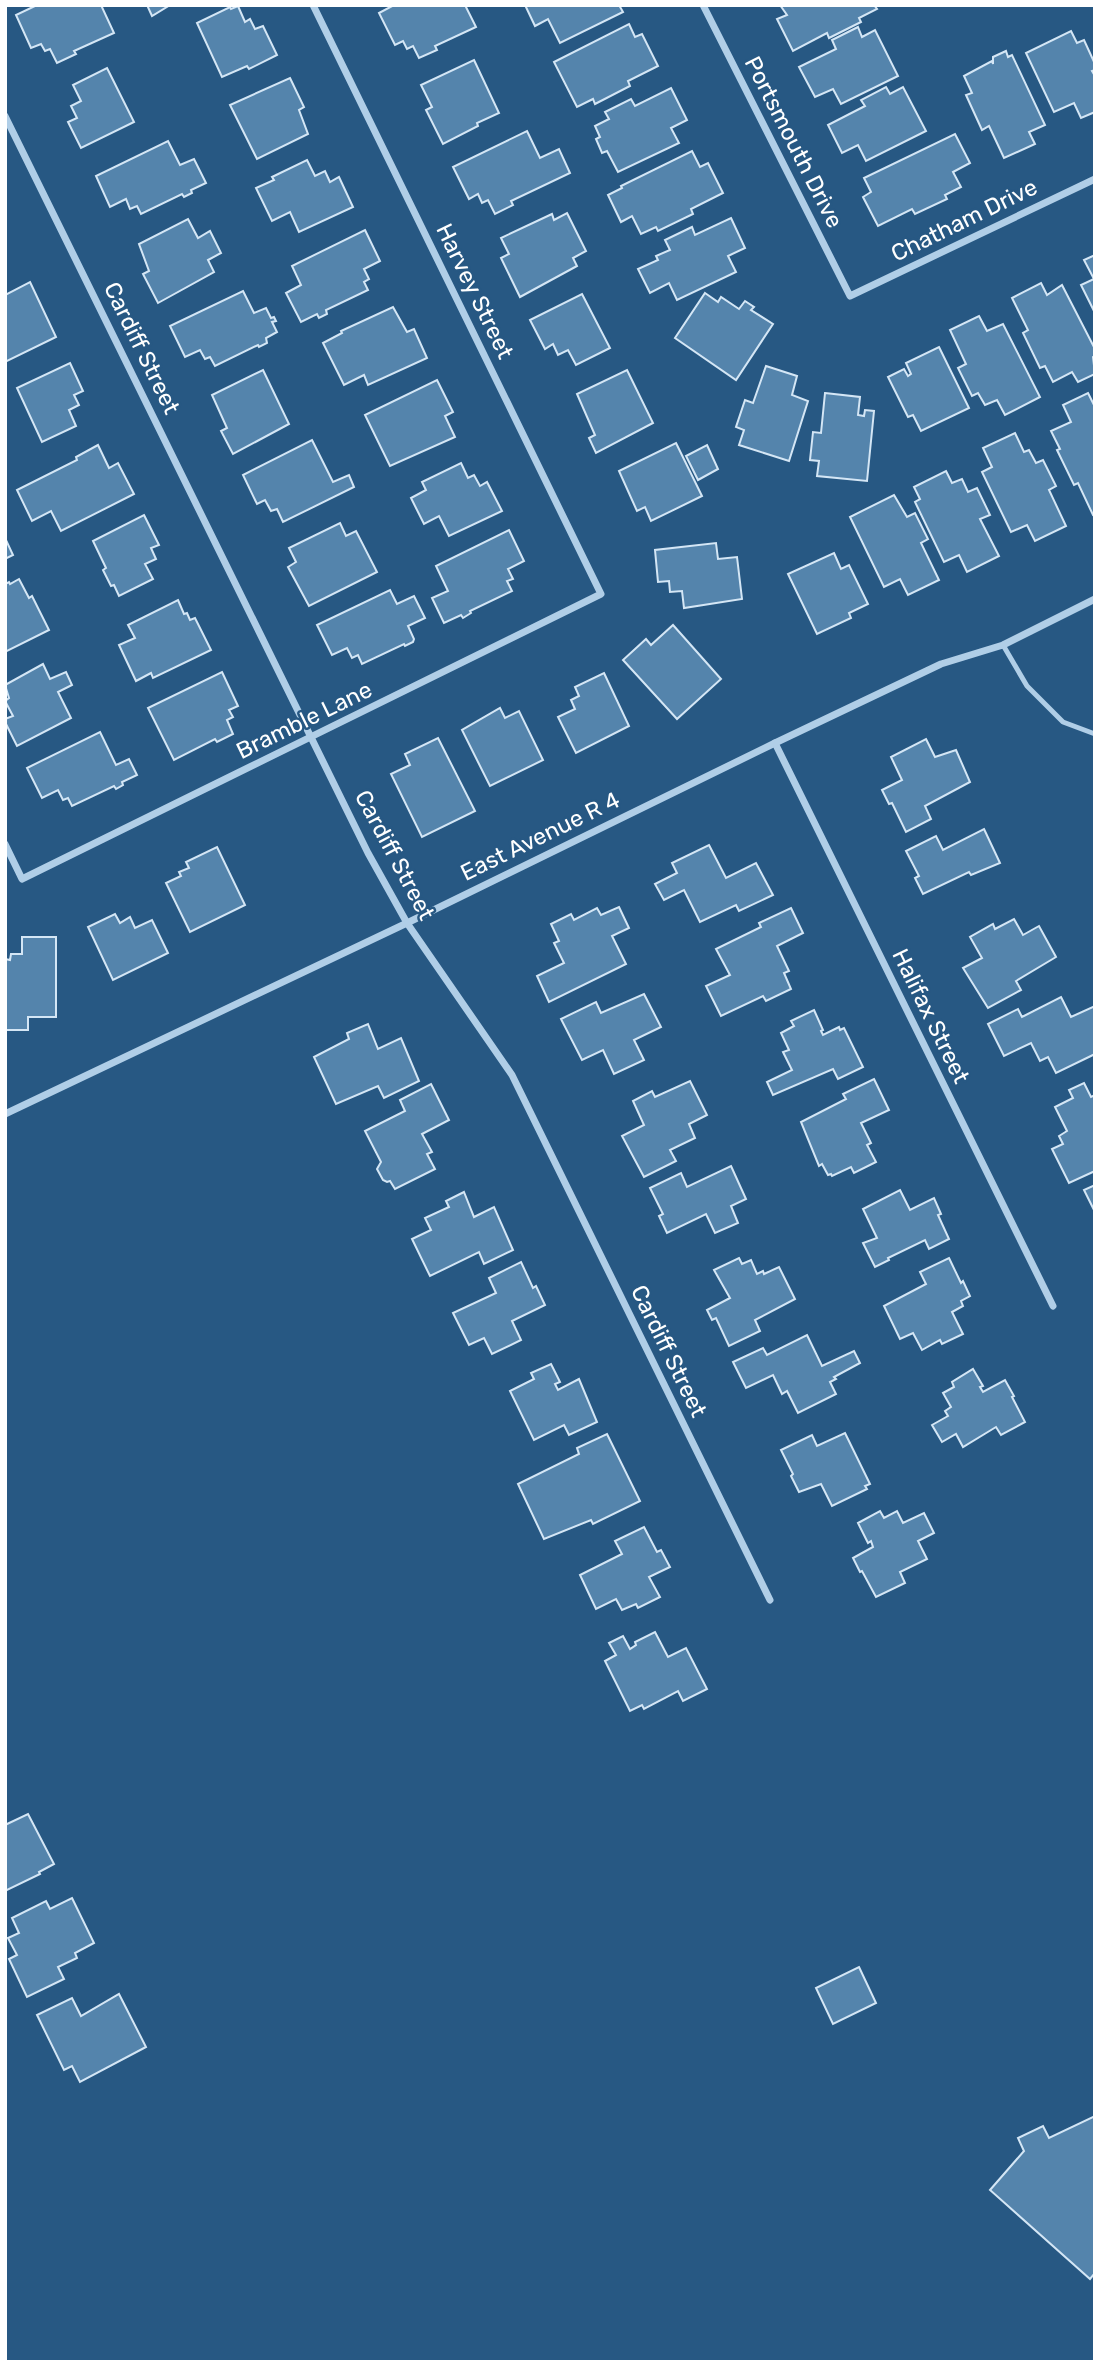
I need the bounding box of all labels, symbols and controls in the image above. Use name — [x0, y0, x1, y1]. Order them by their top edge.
street label: Portsmouth Drive — [739, 52, 849, 232]
street label: Chatham Drive — [886, 173, 1042, 267]
street label: Harvey Street — [430, 219, 520, 363]
street label: Cardiff Street — [98, 277, 186, 419]
street label: Bramble Lane — [232, 675, 376, 765]
street label: Cardiff Street — [349, 785, 441, 925]
street label: East Avenue R 4 — [456, 785, 624, 887]
street label: Halifax Street — [886, 944, 976, 1088]
street label: Cardiff Street — [625, 1280, 713, 1422]

